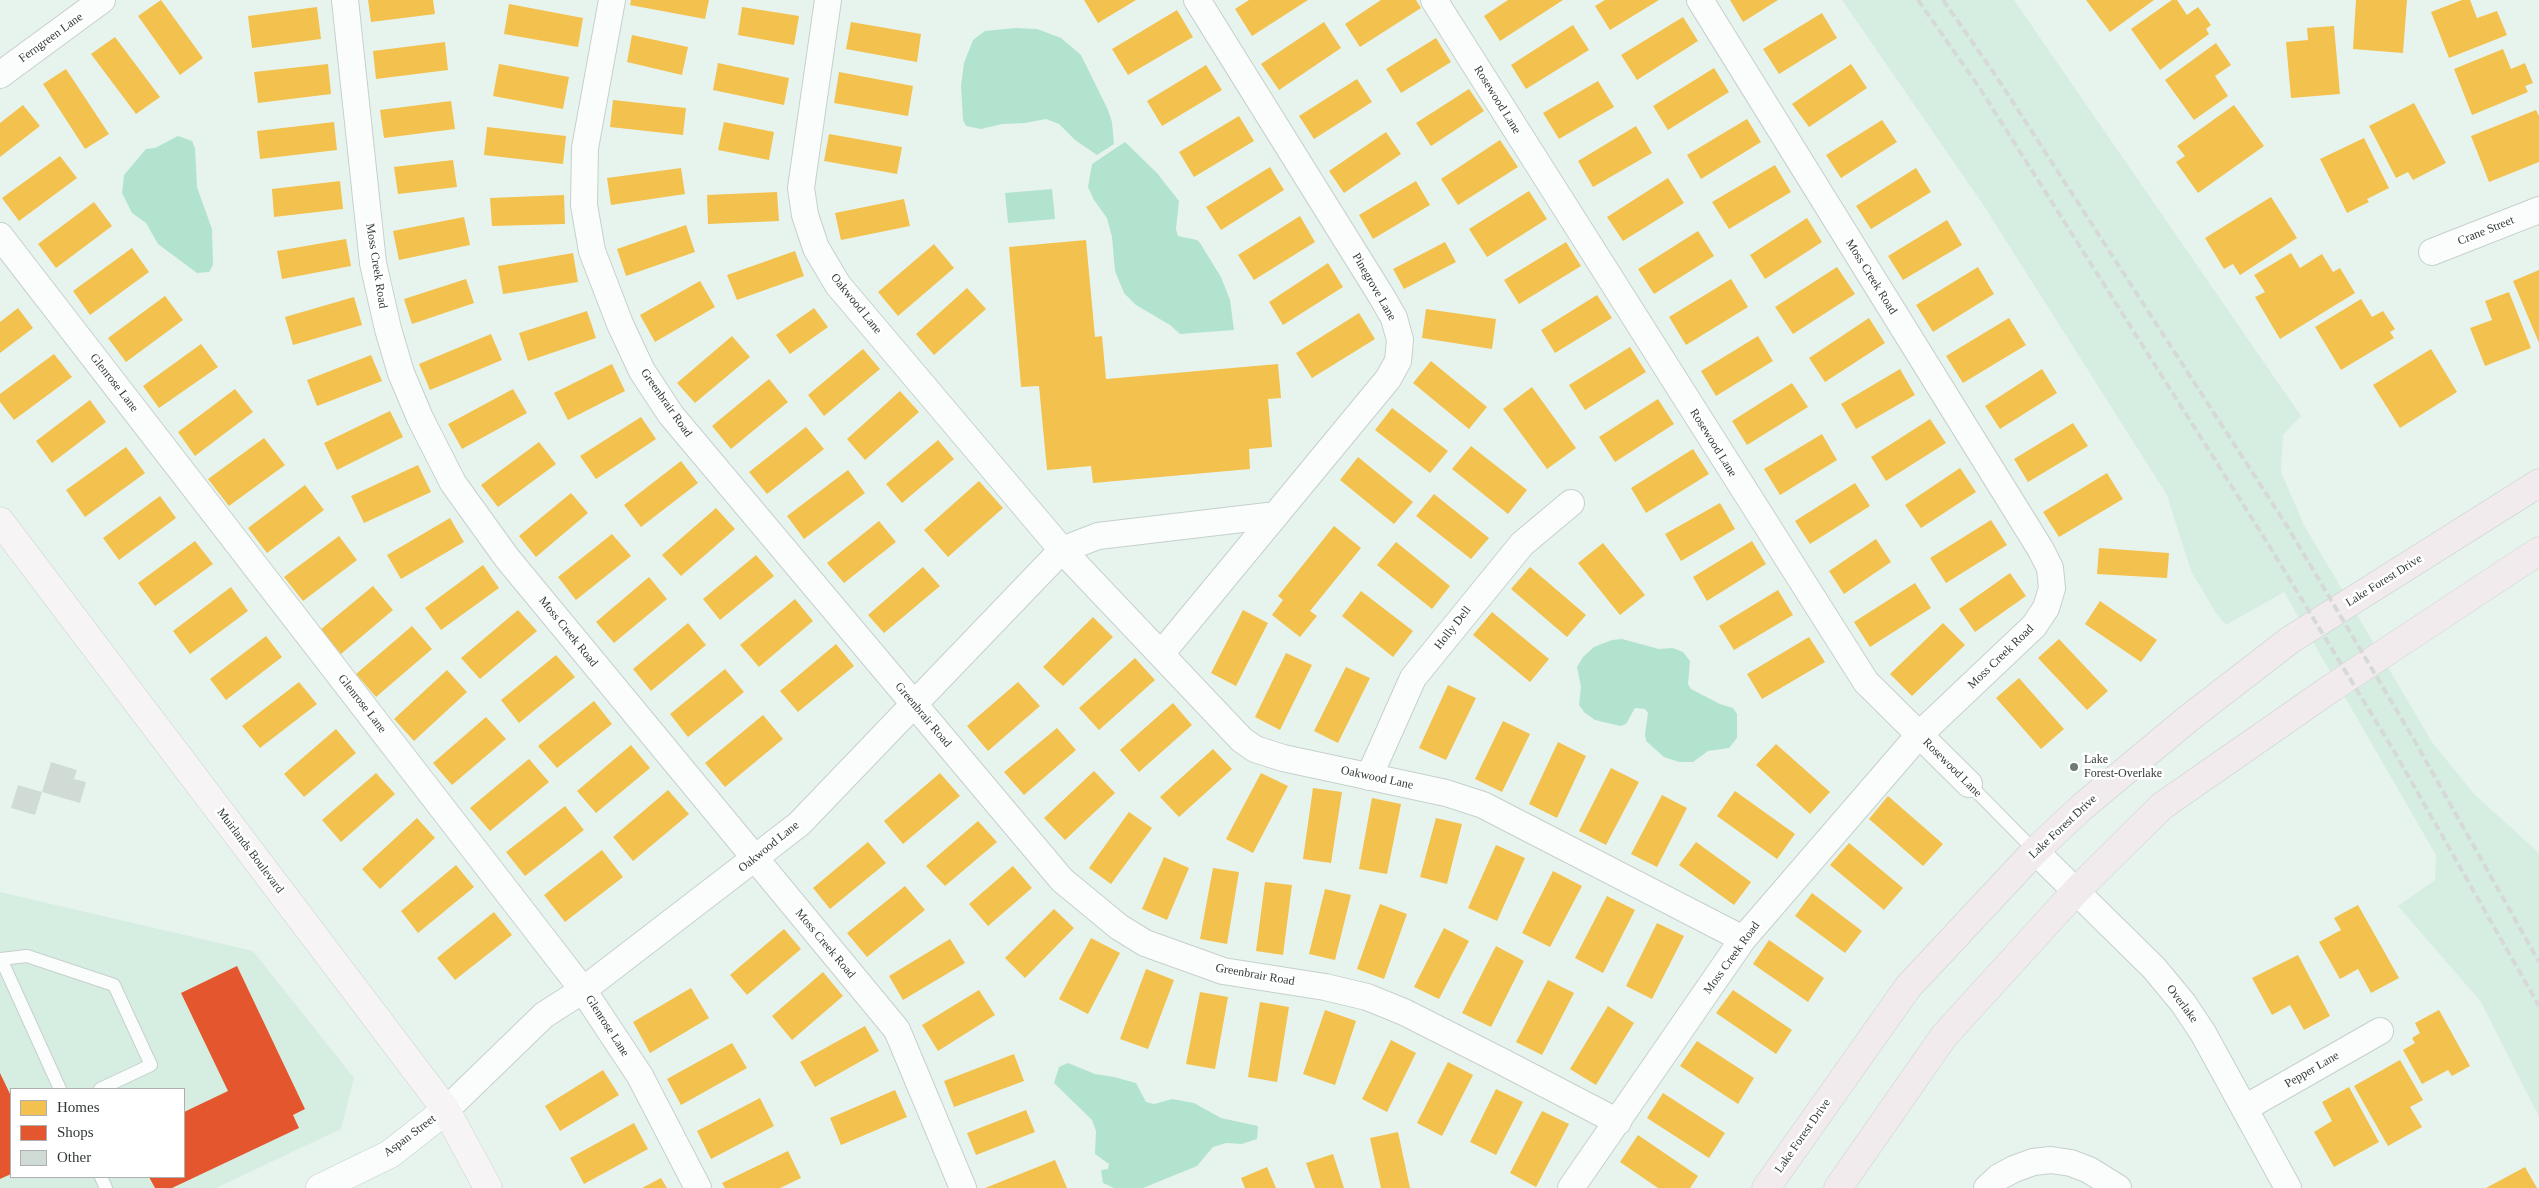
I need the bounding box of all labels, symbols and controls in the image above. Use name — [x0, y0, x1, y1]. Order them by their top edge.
street label: Ferngreen Lane — [16, 10, 86, 66]
street label: Rosewood Lane — [1470, 63, 1524, 137]
street label: Crane Street — [2456, 213, 2516, 249]
street label: Moss Creek Road — [362, 222, 390, 310]
street label: Moss Creek Road — [1842, 237, 1900, 317]
street label: Pinegrove Lane — [1349, 251, 1399, 323]
street label: Oakwood Lane — [827, 271, 885, 337]
street label: Glenrose Lane — [87, 351, 141, 415]
street label: Greenbrair Road — [637, 366, 695, 440]
street label: Rosewood Lane — [1686, 406, 1740, 480]
street label: Lake Forest Drive — [2343, 552, 2425, 610]
street label: Moss Creek Road — [535, 594, 601, 670]
street label: Holly Dell — [1432, 603, 1474, 653]
street label: Moss Creek Road — [1965, 622, 2037, 692]
street label: Glenrose Lane — [335, 672, 389, 736]
street label: Greenbrair Road — [892, 680, 954, 750]
street label: Rosewood Lane — [1919, 735, 1985, 801]
place label: Lake Forest-Overlake — [2084, 753, 2162, 781]
marker: Lake Forest-Overlake — [2068, 761, 2080, 773]
street label: Oakwood Lane — [1339, 763, 1415, 793]
street label: Lake Forest Drive — [2026, 792, 2100, 862]
street label: Muirlands Boulevard — [213, 806, 287, 896]
street label: Oakwood Lane — [736, 818, 802, 876]
street label: Moss Creek Road — [792, 906, 858, 982]
street label: Moss Creek Road — [1701, 919, 1763, 997]
street label: Greenbrair Road — [1214, 961, 1296, 989]
street label: Overlake — [2163, 982, 2201, 1026]
street label: Glenrose Lane — [582, 993, 632, 1059]
street label: Pepper Lane — [2282, 1049, 2342, 1091]
legend — [10, 1088, 185, 1178]
street label: Lake Forest Drive — [1772, 1096, 1834, 1176]
text: Homes — [57, 1099, 100, 1115]
street label: Aspan Street — [381, 1112, 439, 1160]
text: Shops — [57, 1124, 94, 1140]
text: Other — [57, 1149, 91, 1165]

